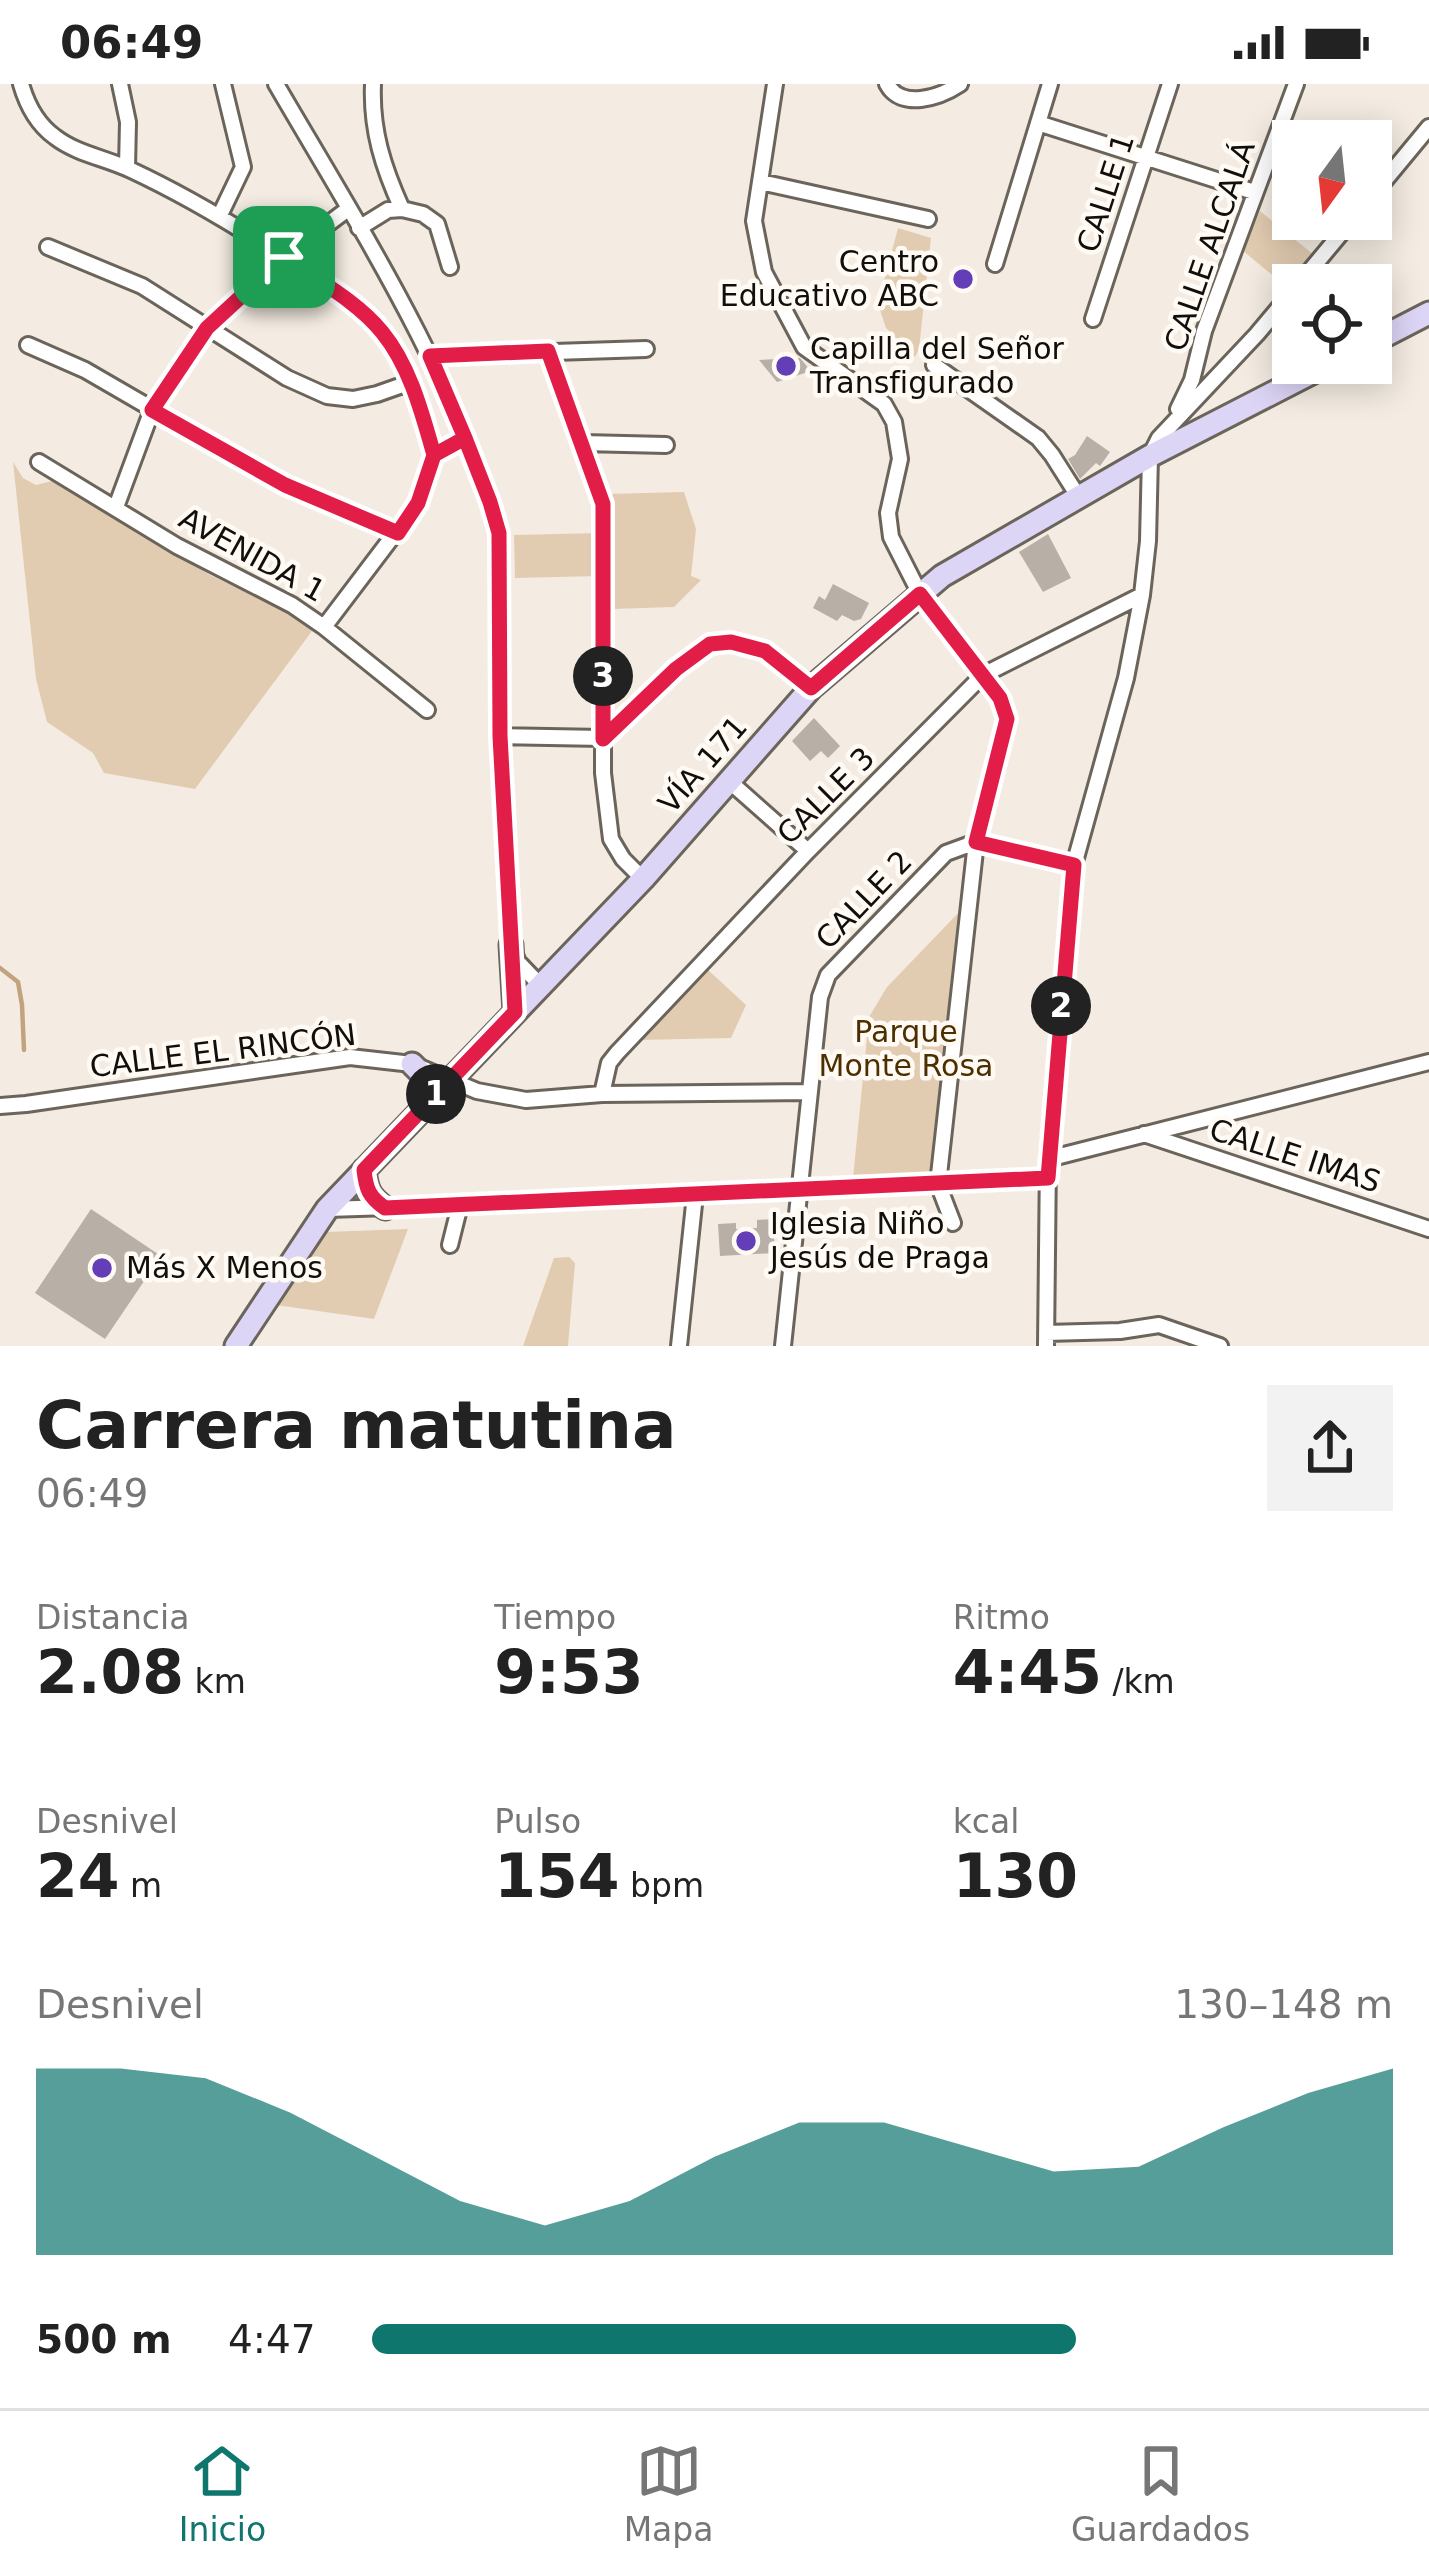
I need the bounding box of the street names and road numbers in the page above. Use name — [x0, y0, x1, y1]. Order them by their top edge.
street label: CALLE 1 — [1070, 129, 1141, 256]
street label: CALLE ALCALÁ — [1157, 136, 1262, 356]
street label: AVENIDA 1 — [173, 500, 331, 609]
street label: VÍA 171 — [651, 709, 754, 820]
street label: CALLE 3 — [770, 740, 881, 851]
street label: CALLE 2 — [809, 843, 919, 956]
street label: CALLE EL RINCÓN — [88, 1016, 358, 1084]
street label: CALLE IMAS — [1205, 1111, 1385, 1200]

